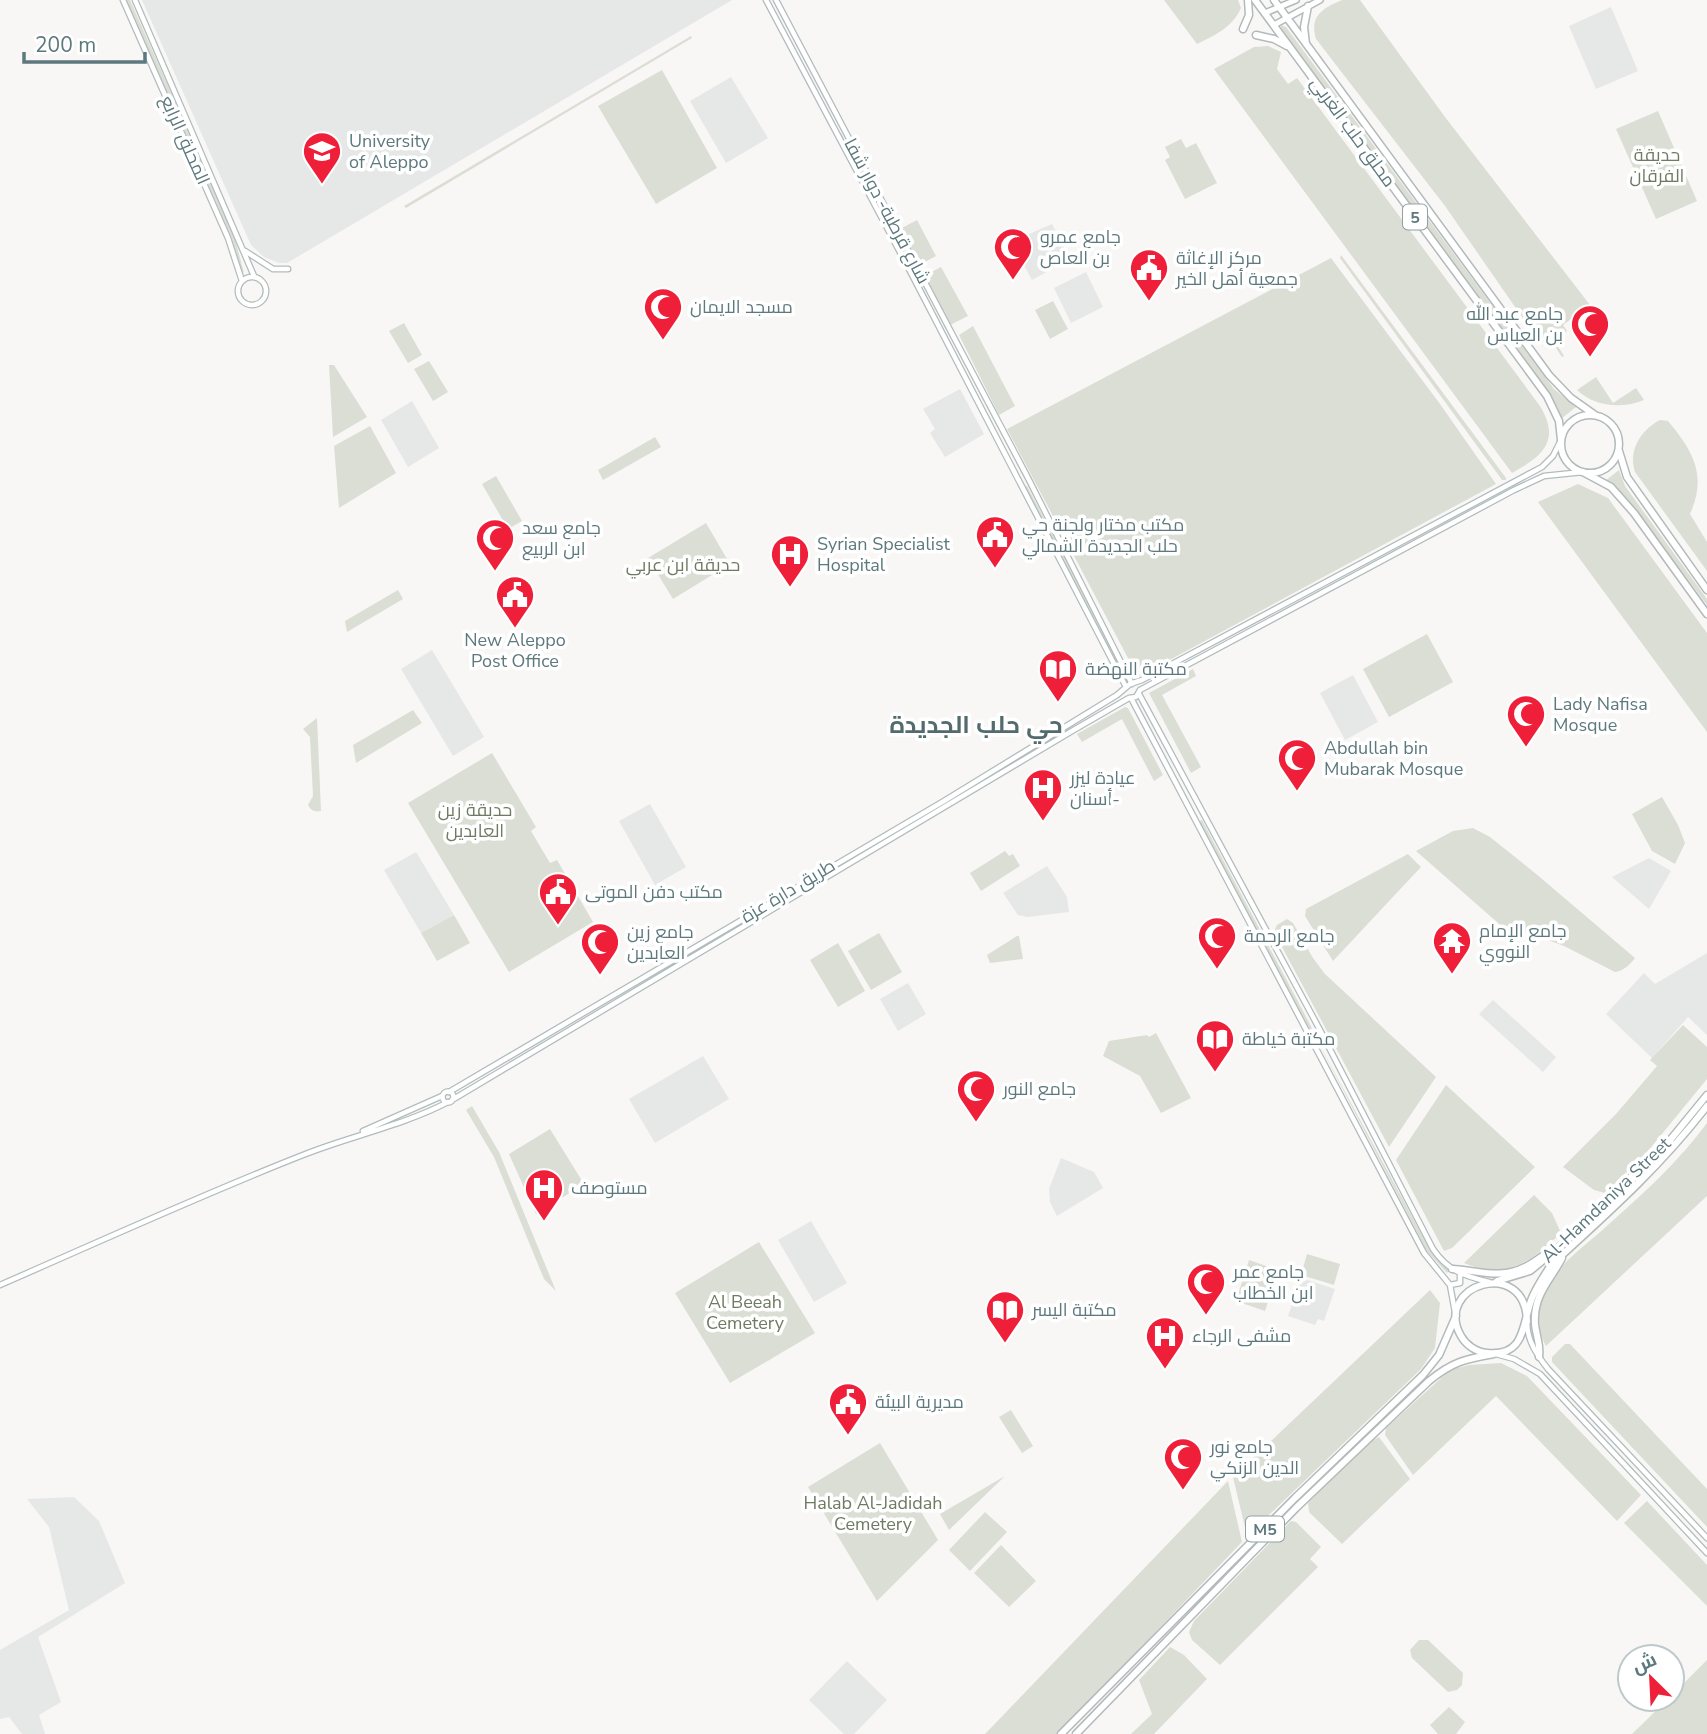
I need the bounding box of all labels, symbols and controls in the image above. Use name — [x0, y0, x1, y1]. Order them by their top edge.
scale bar — [24, 21, 145, 65]
text: 200 m — [35, 31, 96, 59]
street label: محلق حلب الغربي — [1303, 72, 1401, 193]
street label: المحلق الرابع — [155, 92, 215, 188]
place label: University of Aleppo — [349, 129, 431, 174]
school or university icon: University of Aleppo — [301, 130, 343, 185]
street label: شارع قرطبة- دوار شفا — [838, 134, 936, 288]
park label: حديقة الفرقان — [1630, 143, 1684, 188]
road number: 5 — [1403, 204, 1427, 230]
place label: جامع عمرو بن العاص — [1040, 225, 1121, 270]
mosque icon: جامع عمرو بن العاص — [992, 226, 1034, 281]
place label: مركز الإغاثة جمعية أهل الخير — [1175, 246, 1298, 291]
public building icon: مركز الإغاثة جمعية أهل الخير — [1128, 247, 1170, 302]
mosque icon: مسجد الايمان — [642, 286, 684, 341]
place label: مسجد الايمان — [690, 295, 793, 319]
place label: جامع عبد الله بن العباس — [1466, 302, 1563, 347]
mosque icon: جامع عبد الله بن العباس — [1569, 303, 1611, 358]
place label: مكتب مختار ولجنة حي حلب الجديدة الشمالي — [1022, 513, 1184, 560]
public building icon: مكتب مختار ولجنة حي حلب الجديدة الشمالي — [974, 514, 1016, 569]
place label: جامع سعد ابن الربيع — [522, 516, 601, 561]
mosque icon: جامع سعد ابن الربيع — [474, 517, 516, 572]
place label: Syrian Specialist Hospital — [817, 532, 950, 577]
hospital icon: Syrian Specialist Hospital — [769, 533, 811, 588]
park label: حديقة ابن عربي — [626, 553, 740, 579]
public building icon: New Aleppo Post Office — [494, 574, 536, 629]
place label: New Aleppo Post Office — [464, 628, 566, 673]
library icon: مكتبة النهضة — [1037, 648, 1079, 703]
place label: مكتبة النهضة — [1085, 657, 1187, 681]
place label: Lady Nafisa Mosque — [1553, 692, 1648, 737]
mosque icon: Lady Nafisa Mosque — [1505, 693, 1547, 748]
district label: حي حلب الجديدة — [889, 709, 1063, 744]
place label: Abdullah bin Mubarak Mosque — [1324, 736, 1463, 781]
mosque icon: Abdullah bin Mubarak Mosque — [1276, 737, 1318, 792]
place label: عيادة ليزر أسنان- — [1069, 766, 1135, 811]
hospital icon: عيادة ليزر أسنان- — [1022, 767, 1064, 822]
park label: حديقة زين العابدين — [438, 798, 512, 843]
street label: طريق دارة عزة — [737, 853, 839, 929]
public building icon: مكتب دفن الموتى — [537, 871, 579, 926]
place label: مكتب دفن الموتى — [585, 880, 723, 904]
mosque icon: جامع الرحمة — [1196, 915, 1238, 970]
place label: جامع الإمام النووي — [1479, 919, 1566, 966]
place label: جامع زين العابدين — [627, 920, 693, 965]
temple icon: جامع الإمام النووي — [1431, 920, 1473, 975]
mosque icon: جامع زين العابدين — [579, 921, 621, 976]
place label: جامع الرحمة — [1244, 924, 1335, 948]
library icon: مكتبة خياطة — [1194, 1018, 1236, 1073]
place label: مكتبة خياطة — [1242, 1027, 1335, 1051]
mosque icon: جامع النور — [955, 1068, 997, 1123]
place label: جامع النور — [1002, 1077, 1076, 1101]
street label: Al-Hamdaniya Street — [1536, 1131, 1676, 1268]
hospital icon: مستوصف — [523, 1167, 565, 1222]
place label: مستوصف — [571, 1176, 647, 1200]
place label: جامع عمر ابن الخطاب — [1232, 1260, 1314, 1305]
mosque icon: جامع عمر ابن الخطاب — [1185, 1261, 1227, 1316]
library icon: مكتبة اليسر — [984, 1289, 1026, 1344]
park label: Al Beeah Cemetery — [706, 1290, 785, 1335]
place label: مكتبة اليسر — [1031, 1298, 1117, 1322]
hospital icon: مشفى الرجاء — [1144, 1315, 1186, 1370]
place label: مشفى الرجاء — [1192, 1324, 1291, 1348]
public building icon: مديرية البيئة — [827, 1381, 869, 1436]
place label: مديرية البيئة — [875, 1390, 964, 1414]
place label: جامع نور الدين الزنكي — [1209, 1435, 1299, 1482]
mosque icon: جامع نور الدين الزنكي — [1162, 1436, 1204, 1491]
park label: Halab Al-Jadidah Cemetery — [804, 1491, 943, 1536]
road number: M5 — [1246, 1516, 1284, 1541]
north arrow — [1616, 1643, 1686, 1713]
text: ش — [1628, 1647, 1661, 1680]

